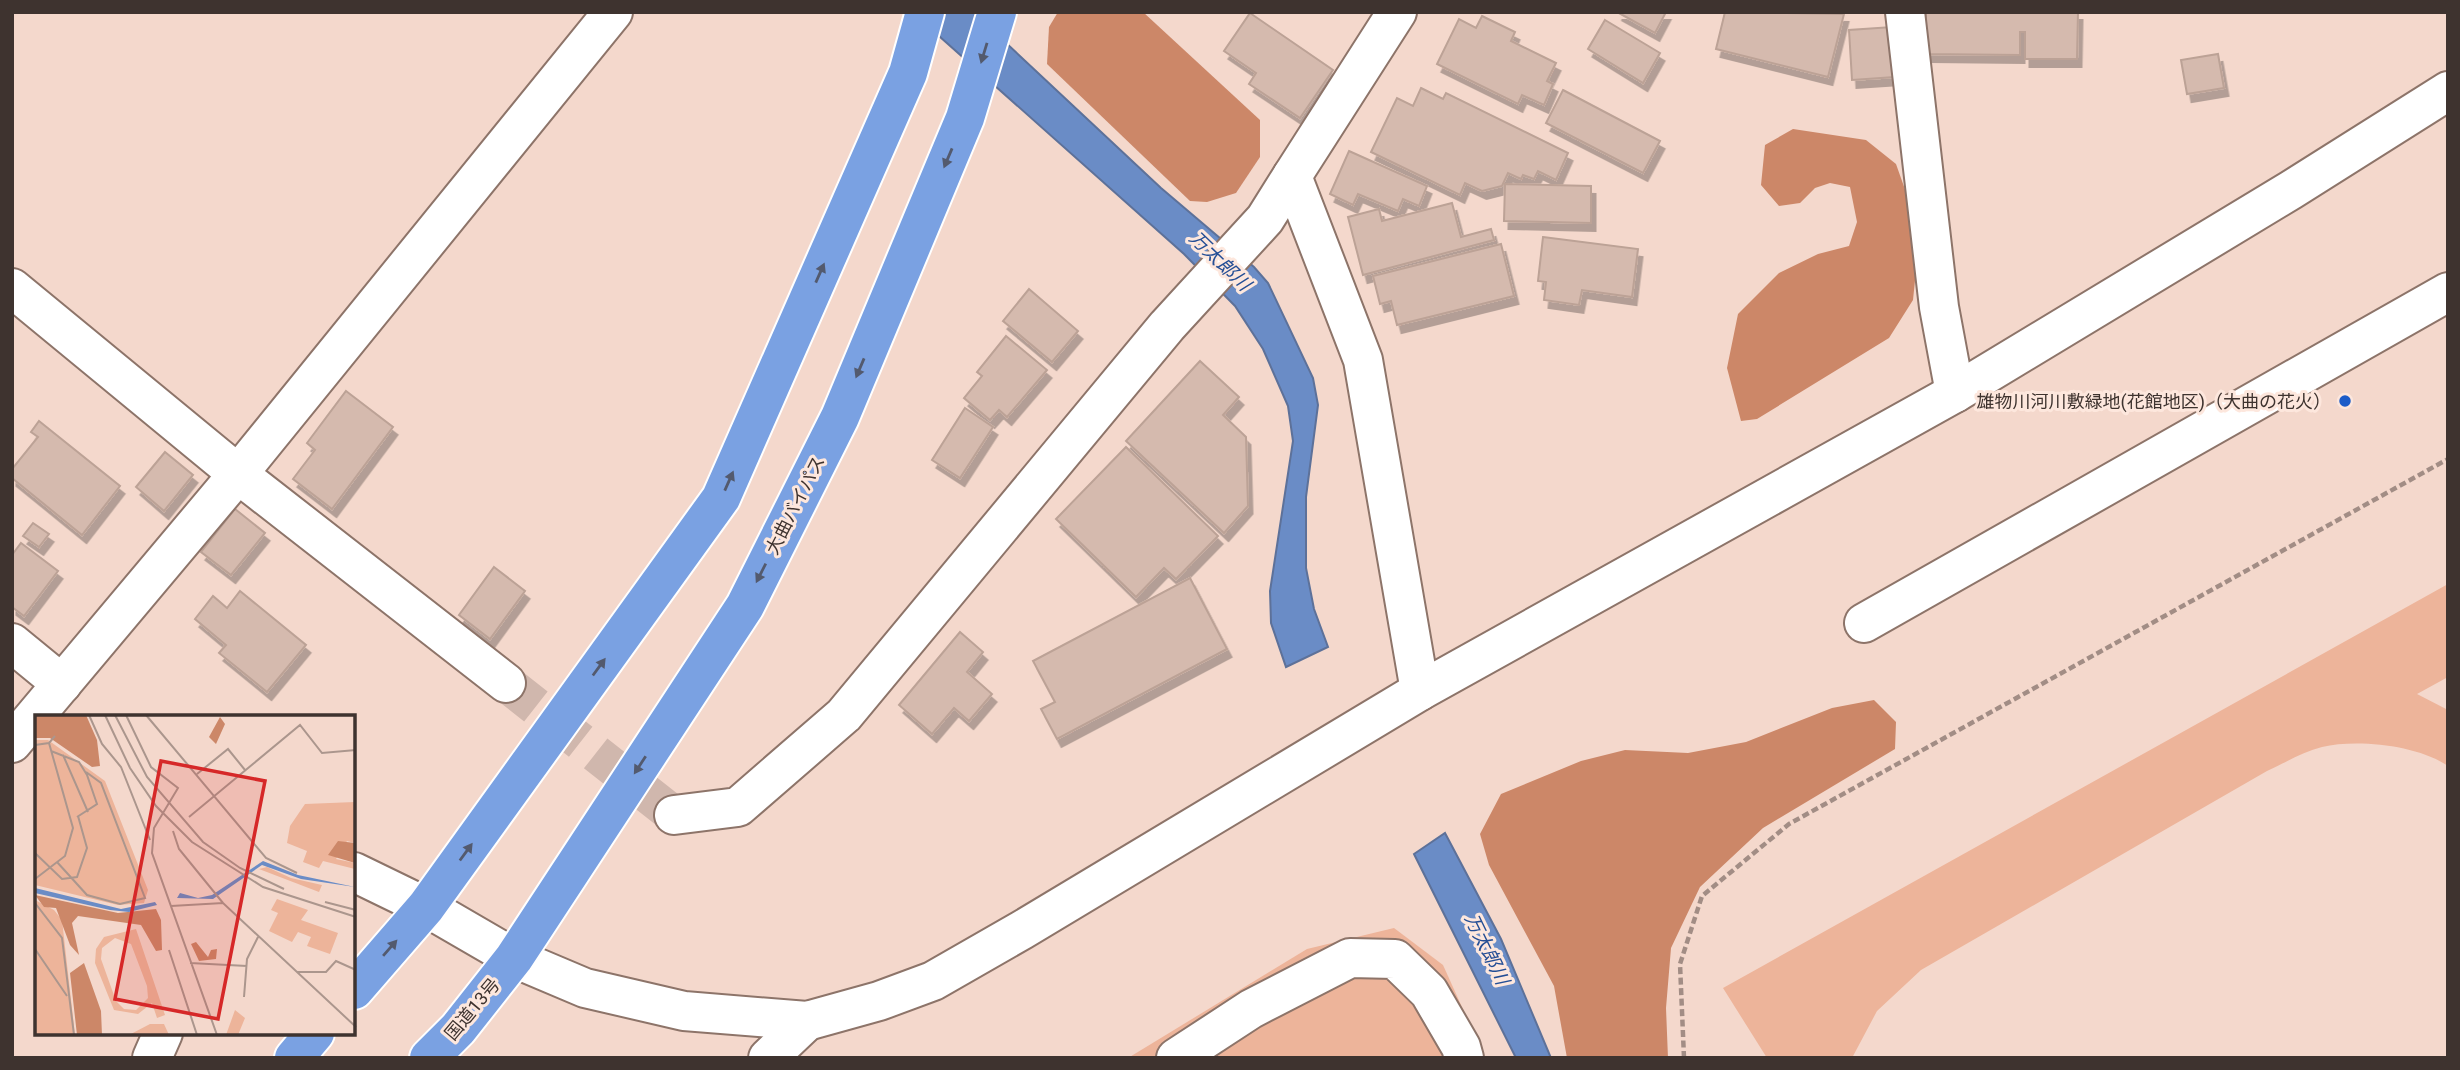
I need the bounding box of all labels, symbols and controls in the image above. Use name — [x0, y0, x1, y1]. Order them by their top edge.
one-way arrow — [979, 43, 989, 64]
one-way arrow — [942, 148, 953, 169]
water label: 万太郎川 — [1185, 226, 1257, 297]
one-way arrow — [814, 263, 826, 283]
one-way arrow — [854, 358, 865, 379]
place label: 雄物川河川敷緑地(花館地区)（大曲の花火） — [1977, 391, 2331, 413]
marker: 雄物川河川敷緑地(花館地区)（大曲の花火） — [2337, 393, 2353, 409]
street label: 大曲バイパス — [761, 452, 829, 558]
one-way arrow — [723, 471, 735, 491]
one-way arrow — [756, 563, 767, 583]
one-way arrow — [592, 658, 606, 677]
inset map — [35, 715, 355, 1035]
one-way arrow — [634, 756, 647, 775]
one-way arrow — [459, 843, 473, 861]
water label: 万太郎川 — [1460, 910, 1515, 990]
one-way arrow — [382, 940, 397, 957]
street label: 国道13号 — [440, 974, 504, 1044]

